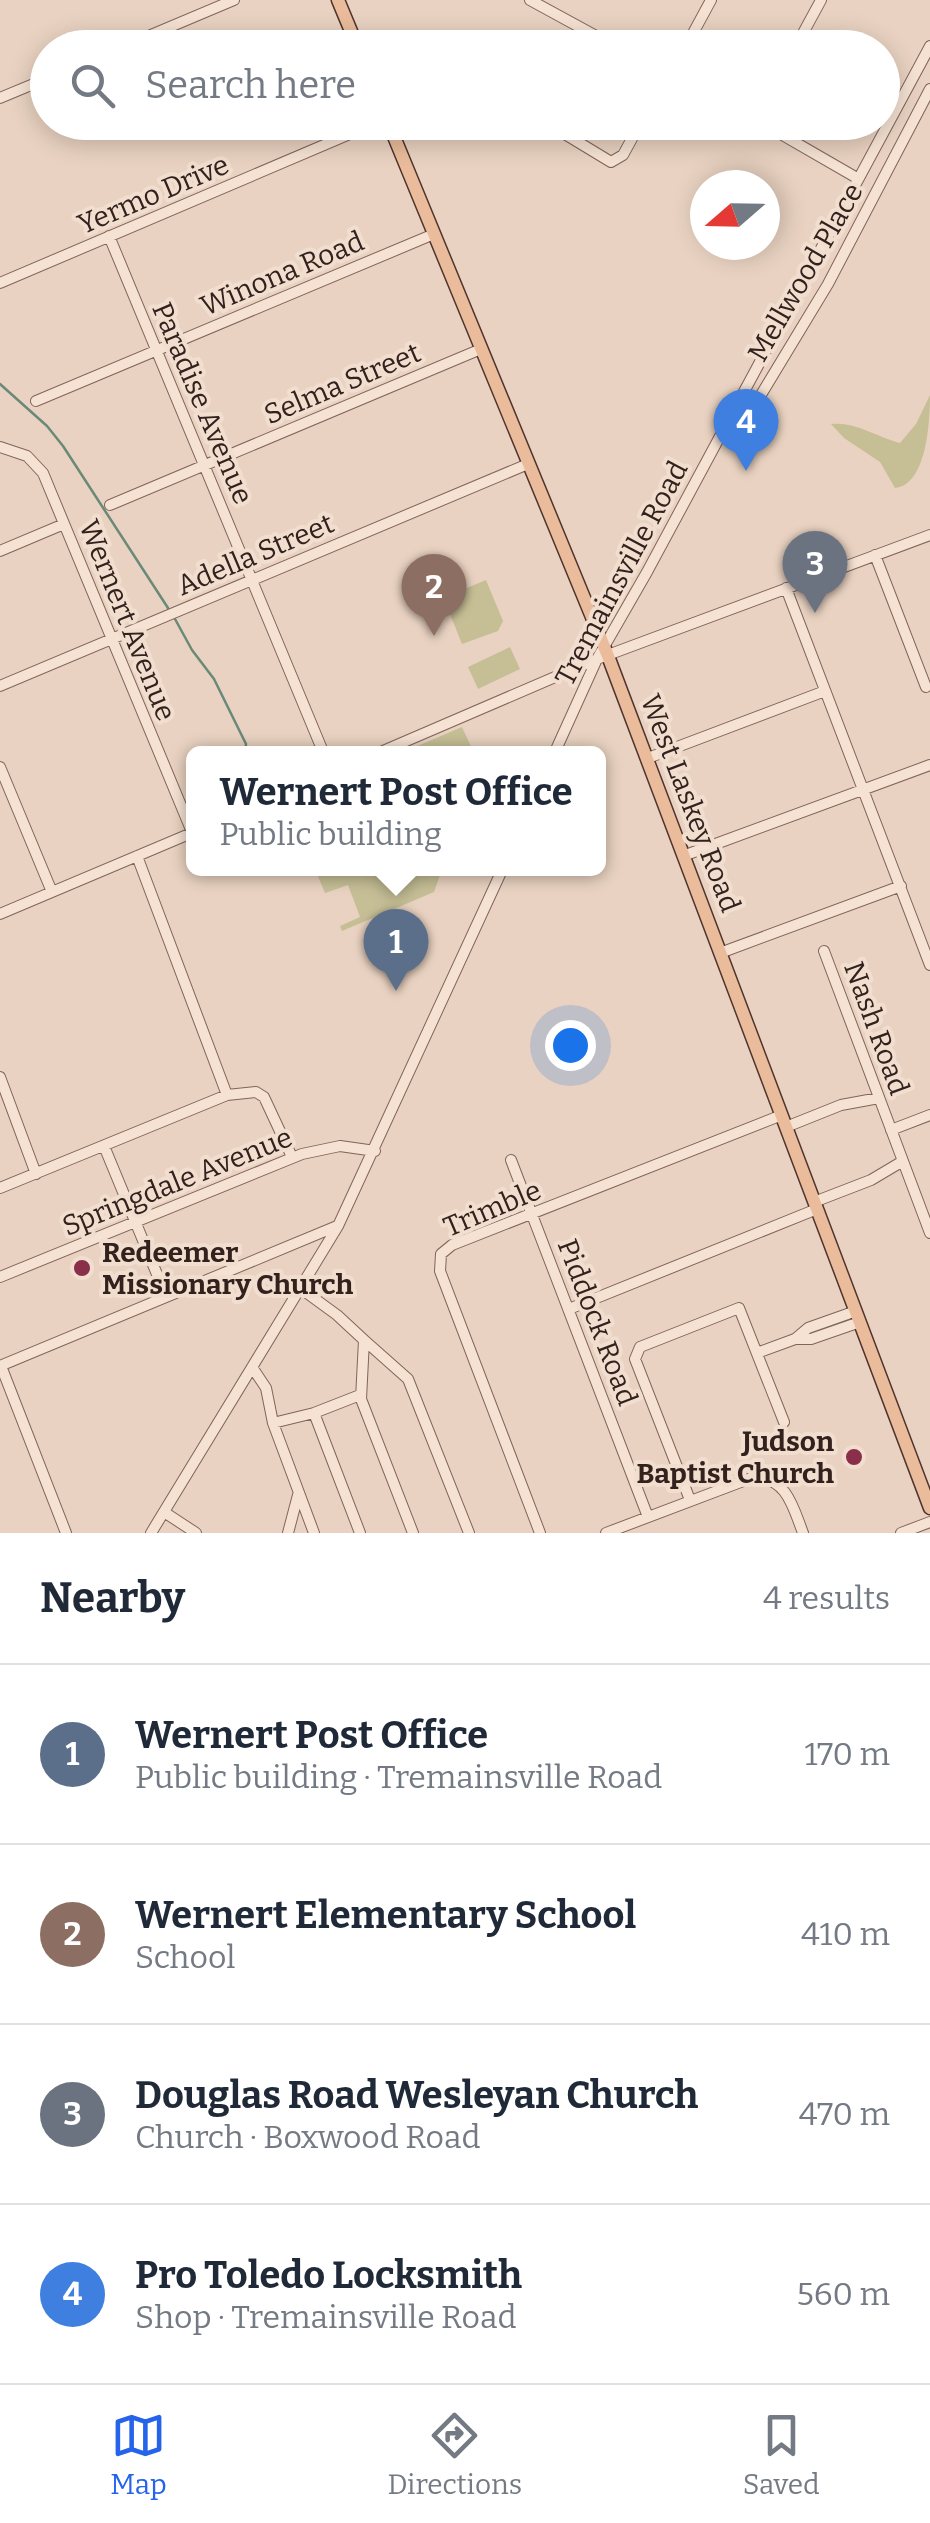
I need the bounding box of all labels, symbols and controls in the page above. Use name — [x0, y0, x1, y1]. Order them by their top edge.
search box — [30, 30, 900, 140]
icon: search — [65, 58, 120, 113]
text: Search here — [145, 62, 356, 108]
street label: Yermo Drive — [73, 148, 234, 241]
north arrow — [690, 170, 780, 260]
street label: Mellwood Place — [741, 177, 870, 367]
street label: Winona Road — [196, 224, 369, 323]
street label: Paradise Avenue — [145, 297, 260, 509]
street label: Selma Street — [259, 336, 425, 431]
pin: 4 — [714, 388, 778, 471]
street label: Tremainsville Road — [548, 455, 695, 691]
street label: Adella Street — [172, 507, 338, 602]
street label: Wernert Avenue — [72, 515, 183, 725]
pin: 3 — [782, 530, 848, 613]
pin: 2 — [402, 554, 466, 636]
street label: West Laskey Road — [634, 690, 747, 917]
popup — [186, 746, 606, 876]
text: Wernert Post Office — [219, 769, 573, 815]
text: Public building — [219, 815, 442, 853]
pin: 1 — [364, 908, 428, 991]
street label: Nash Road — [837, 957, 916, 1099]
your location — [545, 1020, 596, 1071]
street label: Springdale Avenue — [57, 1120, 297, 1243]
street label: Trimble — [439, 1173, 546, 1244]
street label: Piddock Road — [551, 1234, 644, 1410]
place label: Redeemer Missionary Church — [102, 1236, 354, 1301]
marker: Redeemer Missionary Church — [71, 1257, 93, 1279]
place label: Judson Baptist Church — [636, 1425, 834, 1490]
marker: Judson Baptist Church — [843, 1446, 865, 1468]
text: Nearby — [40, 1573, 185, 1623]
text: 4 results — [763, 1579, 890, 1617]
text: Wernert Post Office — [135, 1712, 488, 1758]
text: 1 — [66, 1735, 79, 1773]
text: 170 m — [804, 1735, 890, 1773]
text: Public building · Tremainsville Road — [135, 1758, 662, 1796]
text: Wernert Elementary School — [135, 1892, 636, 1938]
text: 2 — [63, 1915, 82, 1953]
text: 410 m — [801, 1915, 890, 1953]
text: School — [135, 1938, 236, 1976]
text: Douglas Road Wesleyan Church — [135, 2072, 698, 2118]
text: 3 — [63, 2095, 82, 2133]
text: 470 m — [799, 2095, 890, 2133]
text: Church · Boxwood Road — [135, 2118, 480, 2156]
text: Pro Toledo Locksmith — [135, 2252, 522, 2298]
text: 4 — [63, 2275, 82, 2313]
text: 560 m — [797, 2275, 890, 2313]
text: Shop · Tremainsville Road — [135, 2298, 516, 2336]
tab: Map — [110, 2408, 167, 2501]
tab: Directions — [387, 2408, 522, 2501]
tab: Saved — [743, 2408, 820, 2501]

